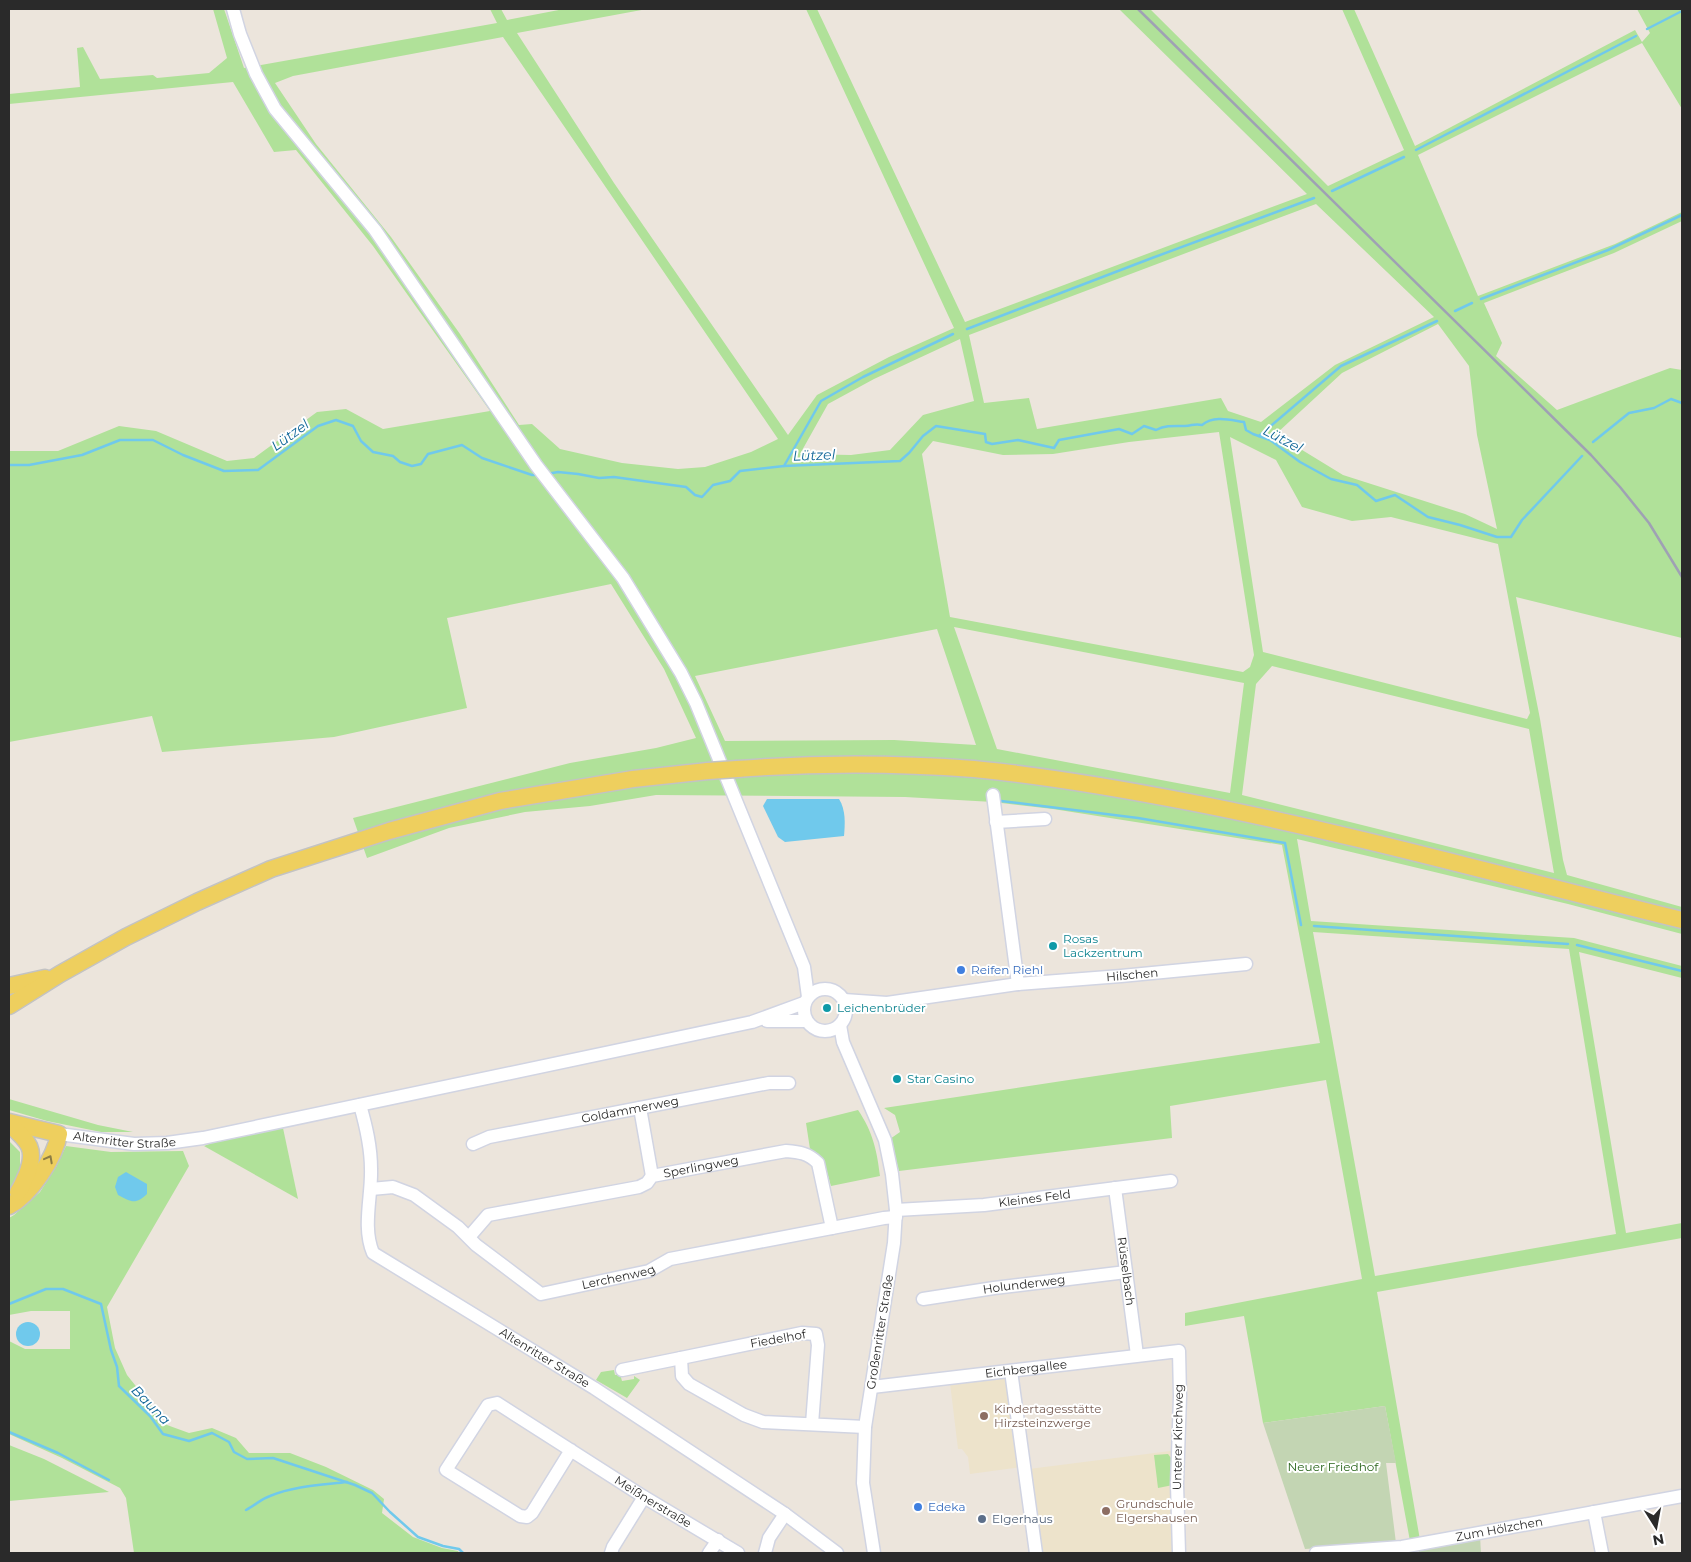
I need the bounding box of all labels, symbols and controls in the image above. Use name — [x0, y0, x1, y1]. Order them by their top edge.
water label: Lützel — [268, 415, 313, 455]
water label: Lützel — [1260, 421, 1306, 457]
water label: Lützel — [792, 445, 836, 465]
place label: Rosas Lackzentrum — [1063, 931, 1143, 960]
marker: Rosas Lackzentrum — [1047, 940, 1059, 952]
place label: Reifen Riehl — [971, 962, 1043, 977]
marker: Reifen Riehl — [955, 964, 967, 976]
street label: Hilschen — [1106, 964, 1159, 984]
place label: Leichenbrüder — [837, 1000, 926, 1015]
marker: Leichenbrüder — [821, 1002, 833, 1014]
place label: Star Casino — [907, 1071, 974, 1086]
marker: Star Casino — [891, 1073, 903, 1085]
street label: Goldammerweg — [580, 1093, 680, 1126]
street label: Altenritter Straße — [72, 1128, 177, 1151]
street label: Sperlingweg — [662, 1152, 740, 1181]
one-way arrow — [43, 1156, 53, 1165]
street label: Kleines Feld — [997, 1186, 1071, 1210]
street label: Rüsselbach — [1115, 1236, 1138, 1306]
street label: Lerchenweg — [580, 1261, 658, 1292]
street label: Holunderweg — [982, 1271, 1066, 1297]
street label: Großenritter Straße — [863, 1273, 896, 1390]
street label: Altenritter Straße — [497, 1324, 593, 1391]
street label: Fiedelhof — [749, 1326, 808, 1351]
street label: Eichbergallee — [984, 1356, 1068, 1381]
water label: Bauna — [128, 1381, 174, 1429]
street label: Unterer Kirchweg — [1169, 1384, 1186, 1490]
place label: Kindertagesstätte Hirzsteinzwerge — [994, 1401, 1101, 1430]
marker: Kindertagesstätte Hirzsteinzwerge — [978, 1410, 990, 1422]
park label: Neuer Friedhof — [1288, 1459, 1379, 1474]
street label: Meißnerstraße — [612, 1472, 694, 1531]
place label: Grundschule Elgershausen — [1116, 1496, 1198, 1525]
place label: Edeka — [928, 1499, 965, 1514]
marker: Edeka — [912, 1501, 924, 1513]
north arrow — [1631, 1502, 1681, 1552]
marker: Grundschule Elgershausen — [1100, 1505, 1112, 1517]
place label: Elgerhaus — [992, 1511, 1053, 1526]
marker: Elgerhaus — [976, 1513, 988, 1525]
street label: Zum Hölzchen — [1454, 1514, 1544, 1544]
text: N — [1651, 1530, 1666, 1550]

